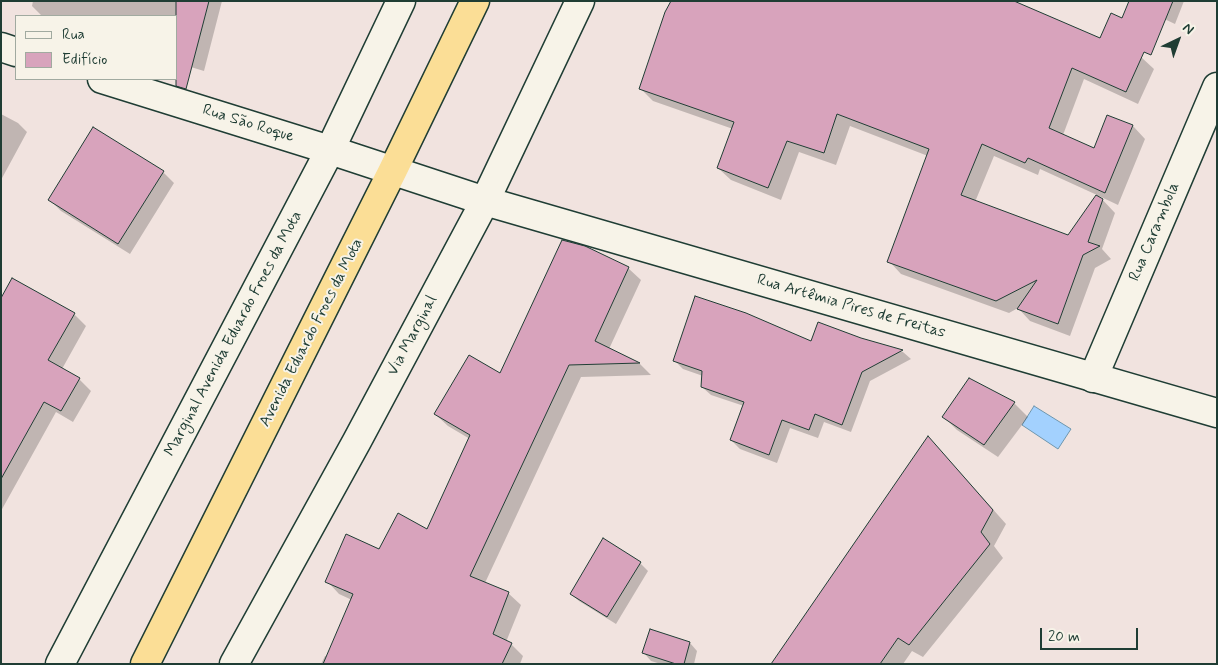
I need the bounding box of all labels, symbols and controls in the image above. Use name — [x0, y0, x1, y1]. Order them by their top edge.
legend — [15, 15, 178, 80]
north arrow — [1153, 15, 1203, 65]
text: N — [1179, 19, 1198, 39]
text: Rua — [62, 25, 85, 45]
text: Edifício — [62, 50, 107, 70]
street label: Rua São Roque — [200, 101, 296, 147]
street label: Rua Carambola — [1125, 180, 1185, 284]
street label: Marginal Avenida Eduardo Froes da Mota — [161, 208, 307, 460]
street label: Avenida Eduardo Froes da Mota — [256, 236, 368, 430]
street label: Rua Artêmia Pires de Freitas — [754, 271, 948, 343]
street label: Via Marginal — [384, 293, 442, 379]
scale bar — [1043, 618, 1140, 650]
text: 20 m — [1048, 627, 1080, 647]

